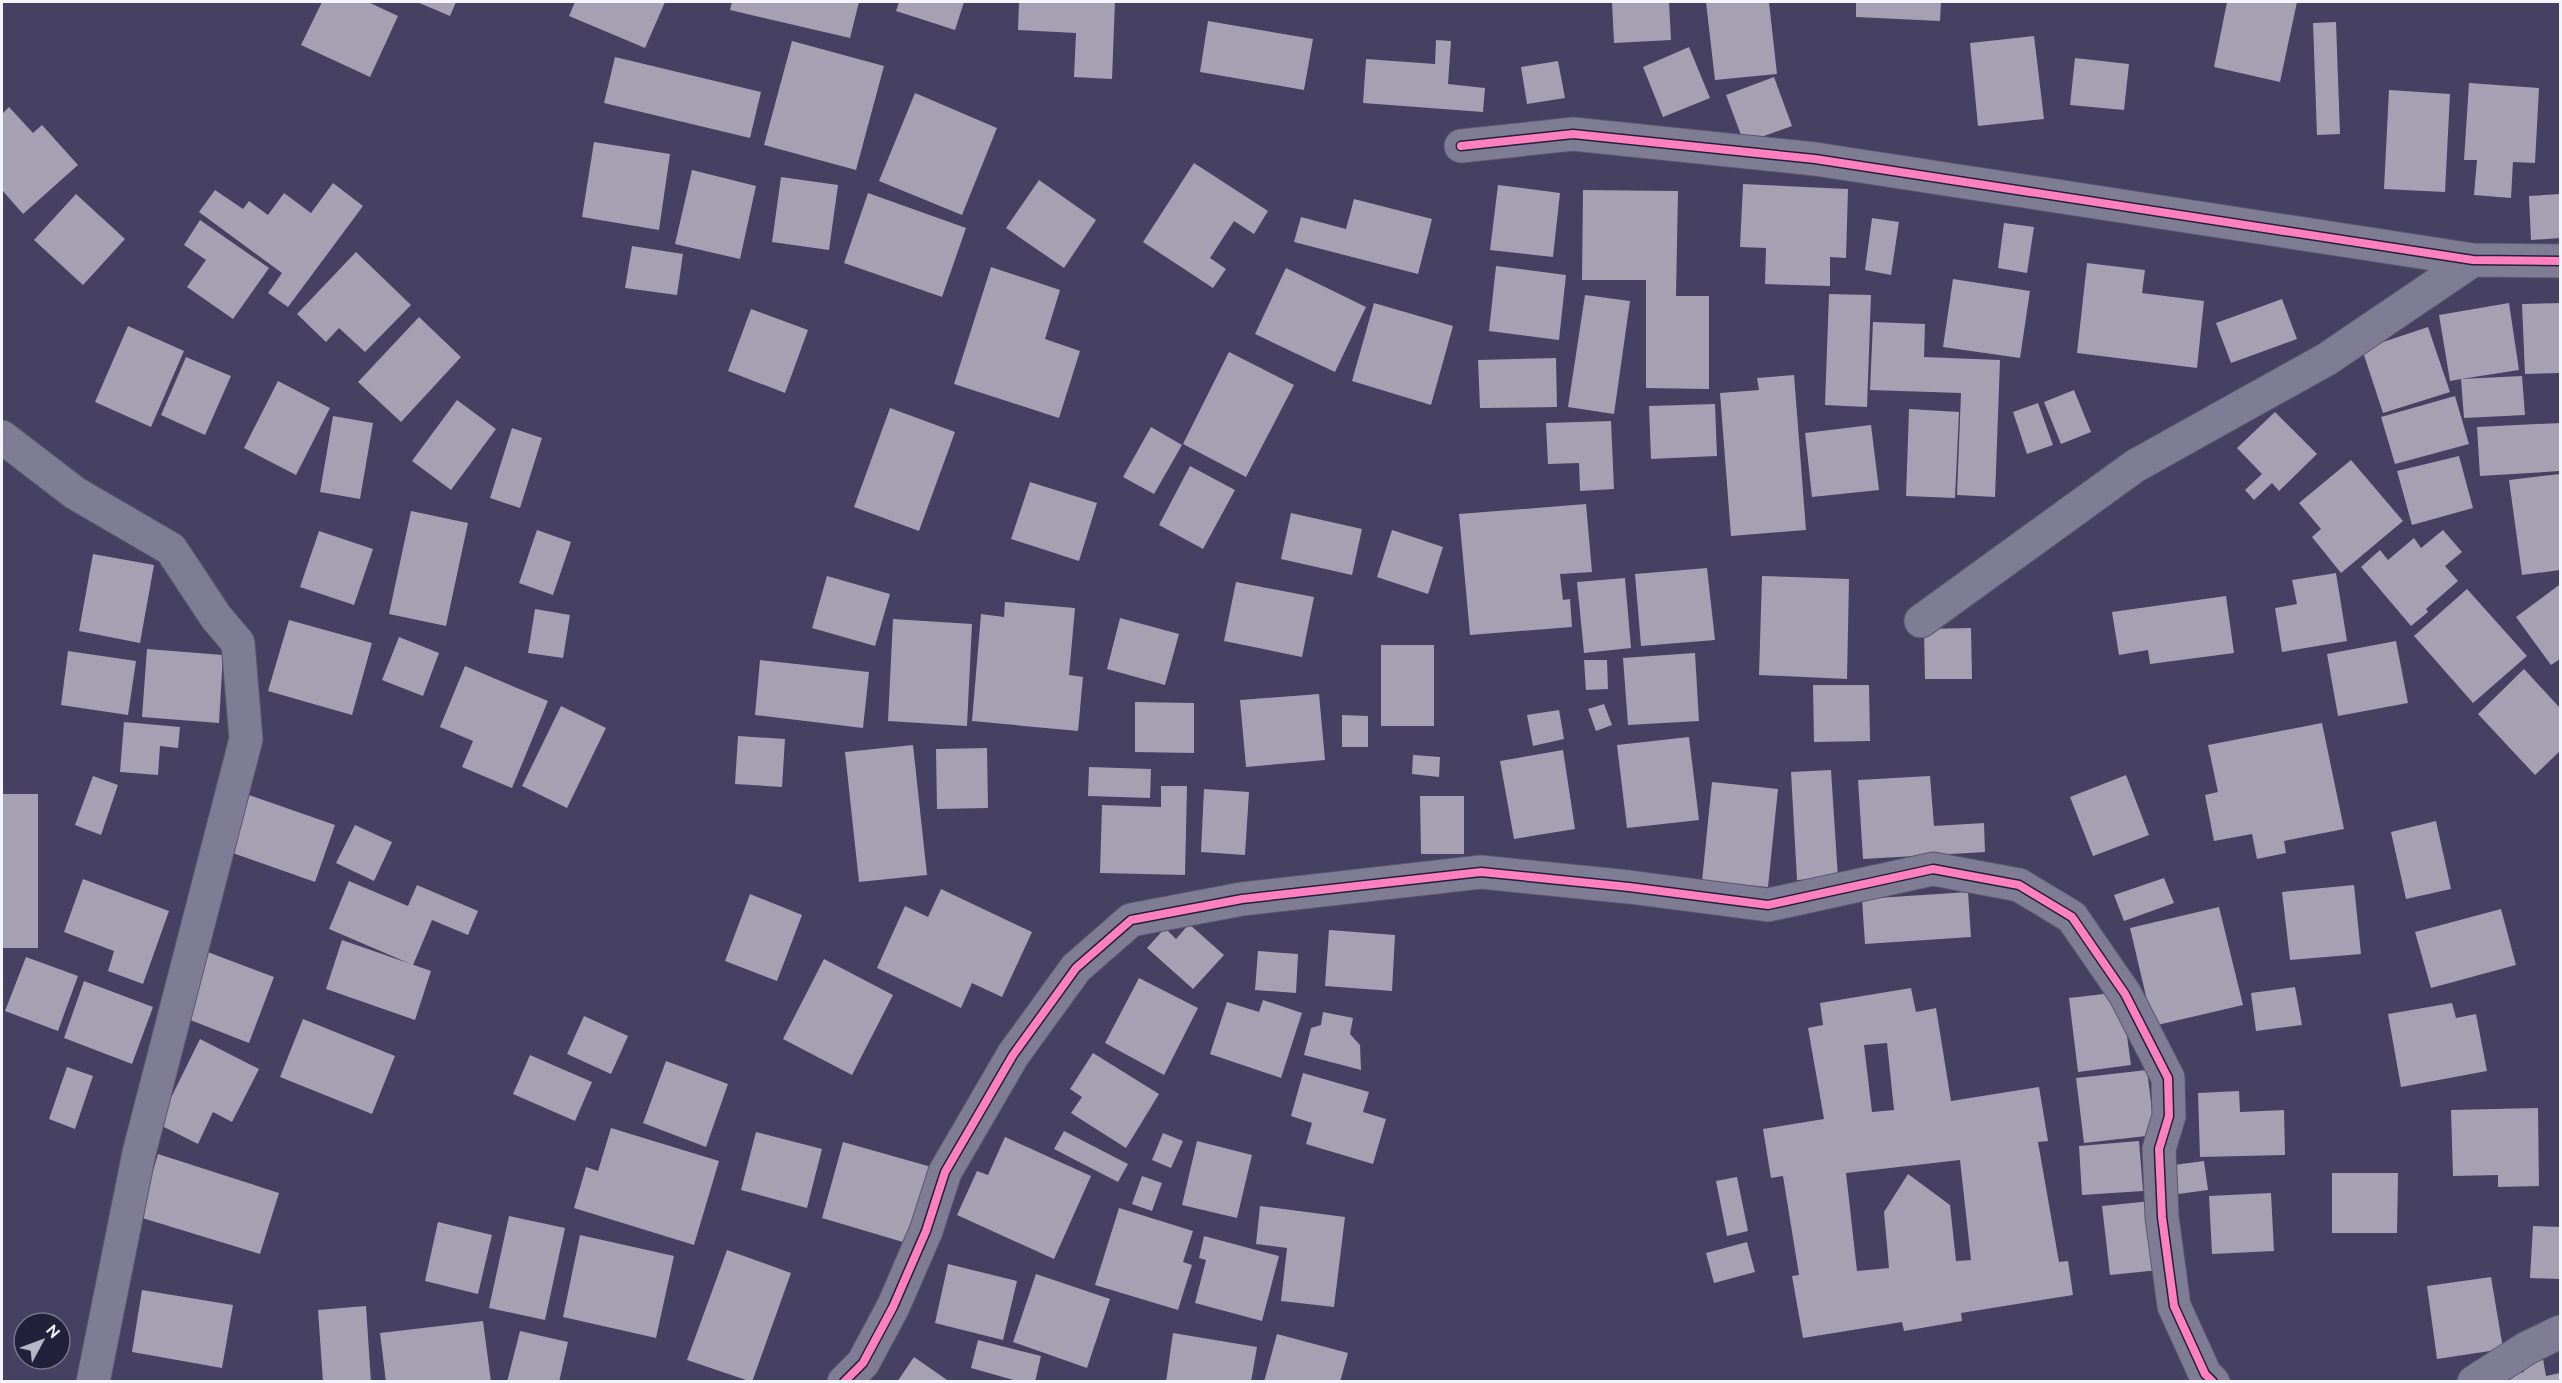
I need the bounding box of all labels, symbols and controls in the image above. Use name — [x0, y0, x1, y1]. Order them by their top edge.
north arrow — [12, 1311, 72, 1371]
text: N — [43, 1321, 64, 1342]

